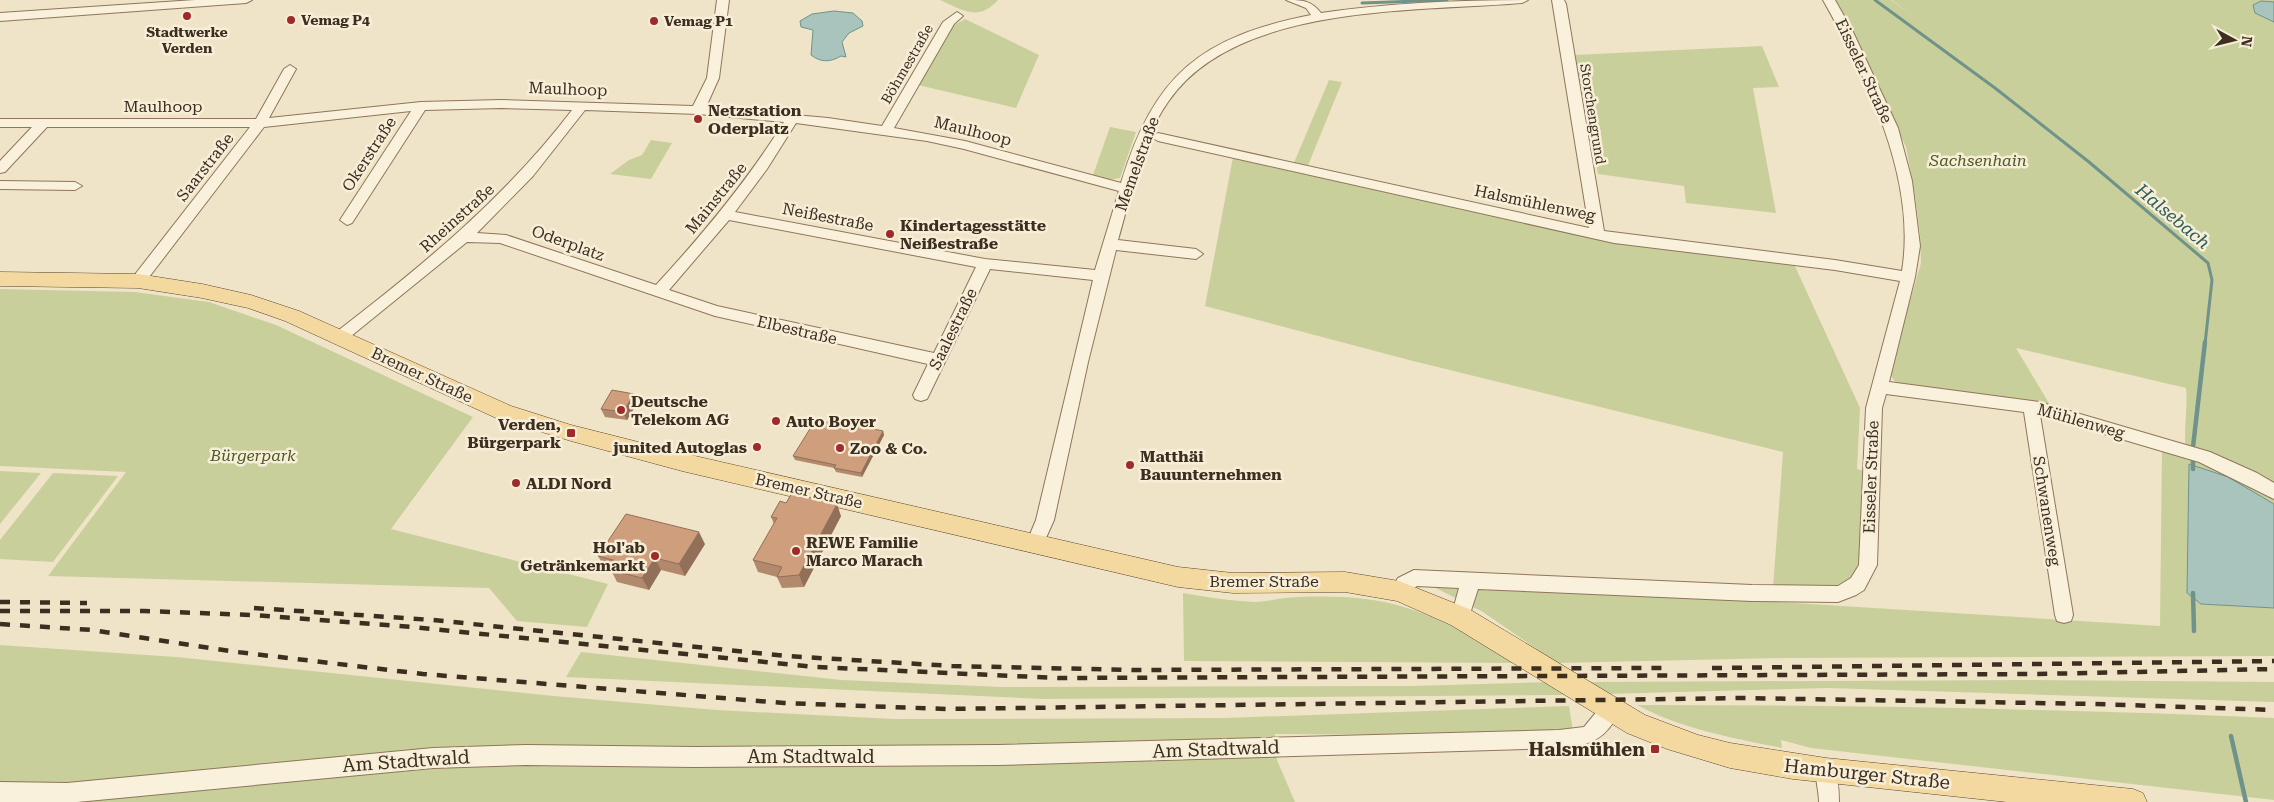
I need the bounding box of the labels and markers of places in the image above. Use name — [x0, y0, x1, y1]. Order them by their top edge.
marker: Stadtwerke Verden — [181, 10, 193, 22]
place label: Vemag P4 — [301, 12, 370, 28]
place label: Vemag P1 — [664, 13, 733, 29]
marker: Vemag P4 — [285, 14, 297, 26]
marker: Vemag P1 — [648, 15, 660, 27]
place label: Stadtwerke Verden — [146, 24, 228, 56]
place label: Netzstation Oderplatz — [708, 101, 802, 138]
marker: Netzstation Oderplatz — [692, 113, 704, 125]
place label: Kindertagesstätte Neißestraße — [900, 216, 1046, 253]
marker: Kindertagesstätte Neißestraße — [884, 228, 896, 240]
place label: Deutsche Telekom AG — [631, 392, 730, 429]
marker: Deutsche Telekom AG — [615, 404, 627, 416]
place label: Auto Boyer — [786, 412, 876, 431]
place label: Verden, Bürgerpark — [467, 415, 561, 452]
marker: Auto Boyer — [770, 415, 782, 427]
marker: Verden, Bürgerpark — [565, 427, 577, 439]
place label: junited Autoglas — [612, 438, 747, 457]
place label: Zoo & Co. — [850, 439, 928, 458]
marker: junited Autoglas — [751, 441, 763, 453]
marker: Zoo & Co. — [834, 442, 846, 454]
place label: Matthäi Bauunternehmen — [1140, 447, 1282, 484]
marker: Matthäi Bauunternehmen — [1124, 459, 1136, 471]
place label: ALDI Nord — [526, 474, 612, 493]
marker: ALDI Nord — [510, 477, 522, 489]
place label: REWE Familie Marco Marach — [806, 533, 923, 570]
place label: Hol'ab Getränkemarkt — [520, 538, 645, 575]
marker: REWE Familie Marco Marach — [790, 545, 802, 557]
marker: Hol'ab Getränkemarkt — [649, 550, 661, 562]
place label: Halsmühlen — [1529, 738, 1645, 761]
marker: Halsmühlen — [1649, 743, 1661, 755]

